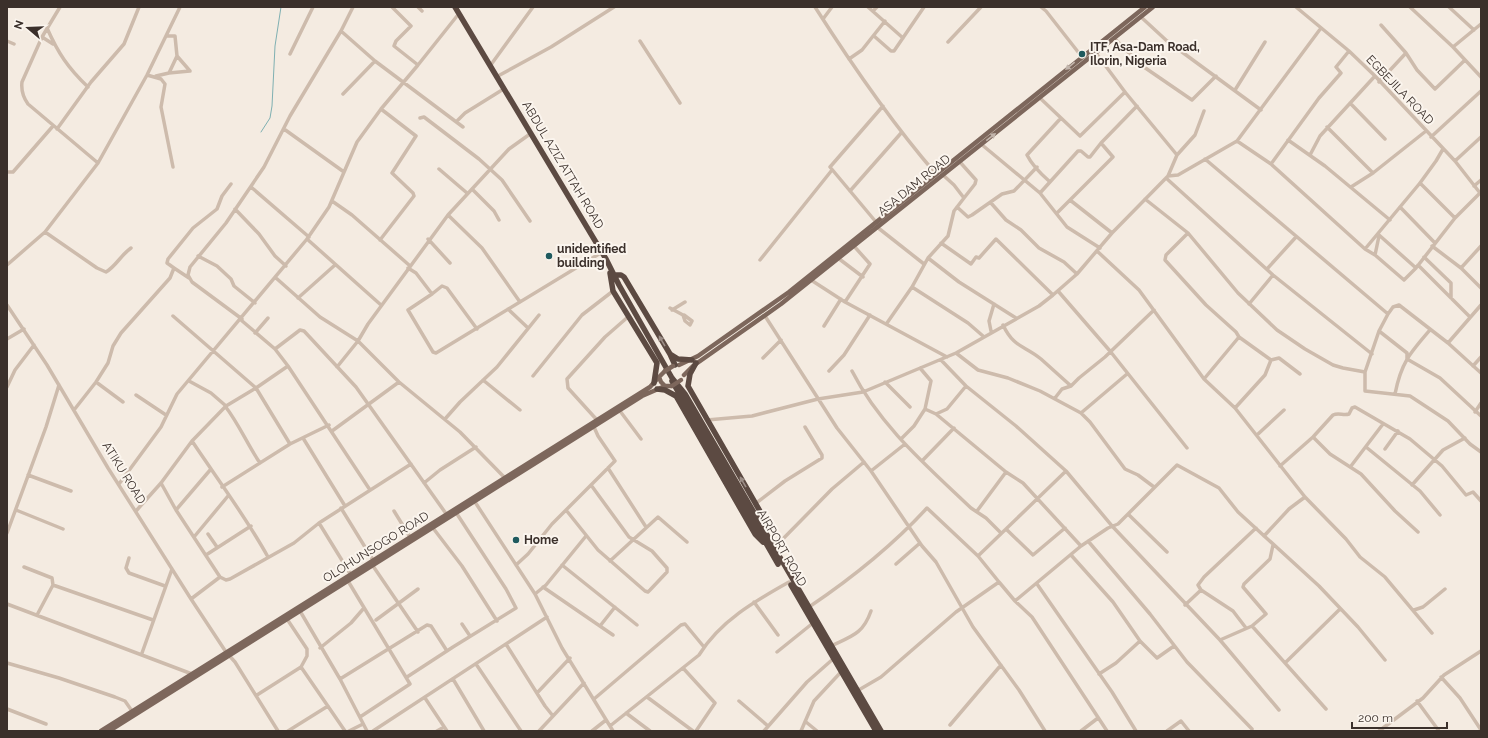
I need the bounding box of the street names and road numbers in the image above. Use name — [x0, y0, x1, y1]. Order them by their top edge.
street label: EGBEJILA ROAD — [1363, 52, 1437, 128]
street label: ABDUL AZIZ ATTAH ROAD — [519, 99, 607, 232]
street label: ASA DAM ROAD — [875, 151, 953, 218]
street label: ATIKU ROAD — [99, 439, 149, 507]
street label: AIRPORT ROAD — [754, 507, 810, 589]
street label: OLOHUNSOGO ROAD — [321, 509, 432, 585]

